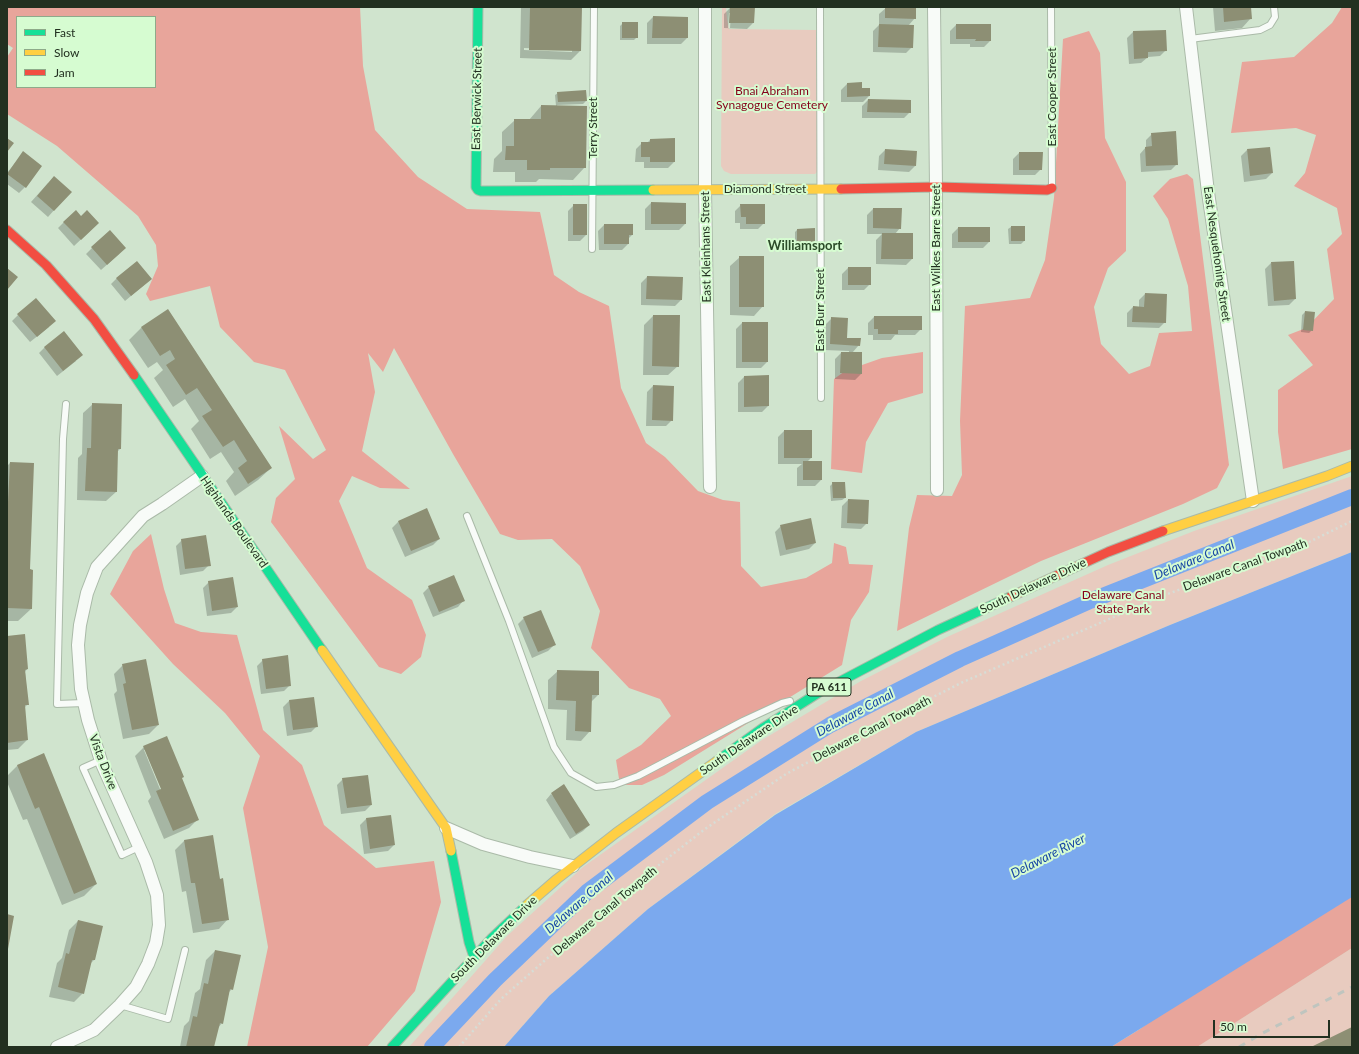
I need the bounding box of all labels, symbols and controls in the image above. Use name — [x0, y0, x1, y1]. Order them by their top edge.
legend — [16, 16, 156, 88]
text: Fast — [54, 25, 75, 40]
text: Slow — [54, 45, 79, 60]
street label: East Berwick Street — [469, 48, 485, 150]
street label: East Cooper Street — [1045, 48, 1059, 146]
text: Jam — [54, 65, 75, 80]
park label: Bnai Abraham Synagogue Cemetery — [716, 84, 828, 112]
street label: Terry Street — [586, 97, 600, 159]
street label: Diamond Street — [724, 182, 806, 196]
street label: East Wilkes Barre Street — [929, 185, 943, 311]
street label: East Nesquehoning Street — [1200, 185, 1234, 323]
street label: East Kleinhans Street — [698, 191, 714, 303]
district label: Williamsport — [768, 238, 842, 254]
street label: East Burr Street — [813, 268, 827, 352]
street label: Highlands Boulevard — [197, 473, 271, 571]
street label: Delaware Canal Towpath — [1181, 536, 1309, 594]
water label: Delaware Canal — [1151, 537, 1237, 583]
street label: South Delaware Drive — [978, 555, 1088, 617]
park label: Delaware Canal State Park — [1082, 588, 1164, 616]
road number: PA 611 — [807, 678, 851, 696]
water label: Delaware Canal — [814, 686, 896, 740]
street label: Delaware Canal Towpath — [810, 693, 934, 765]
street label: South Delaware Drive — [697, 702, 801, 778]
street label: Vista Drive — [86, 732, 120, 792]
water label: Delaware River — [1008, 831, 1088, 881]
street label: Delaware Canal Towpath — [550, 863, 660, 959]
water label: Delaware Canal — [542, 869, 616, 937]
street label: South Delaware Drive — [448, 893, 540, 985]
scale bar — [1215, 1012, 1332, 1038]
text: 50 m — [1220, 1019, 1247, 1034]

